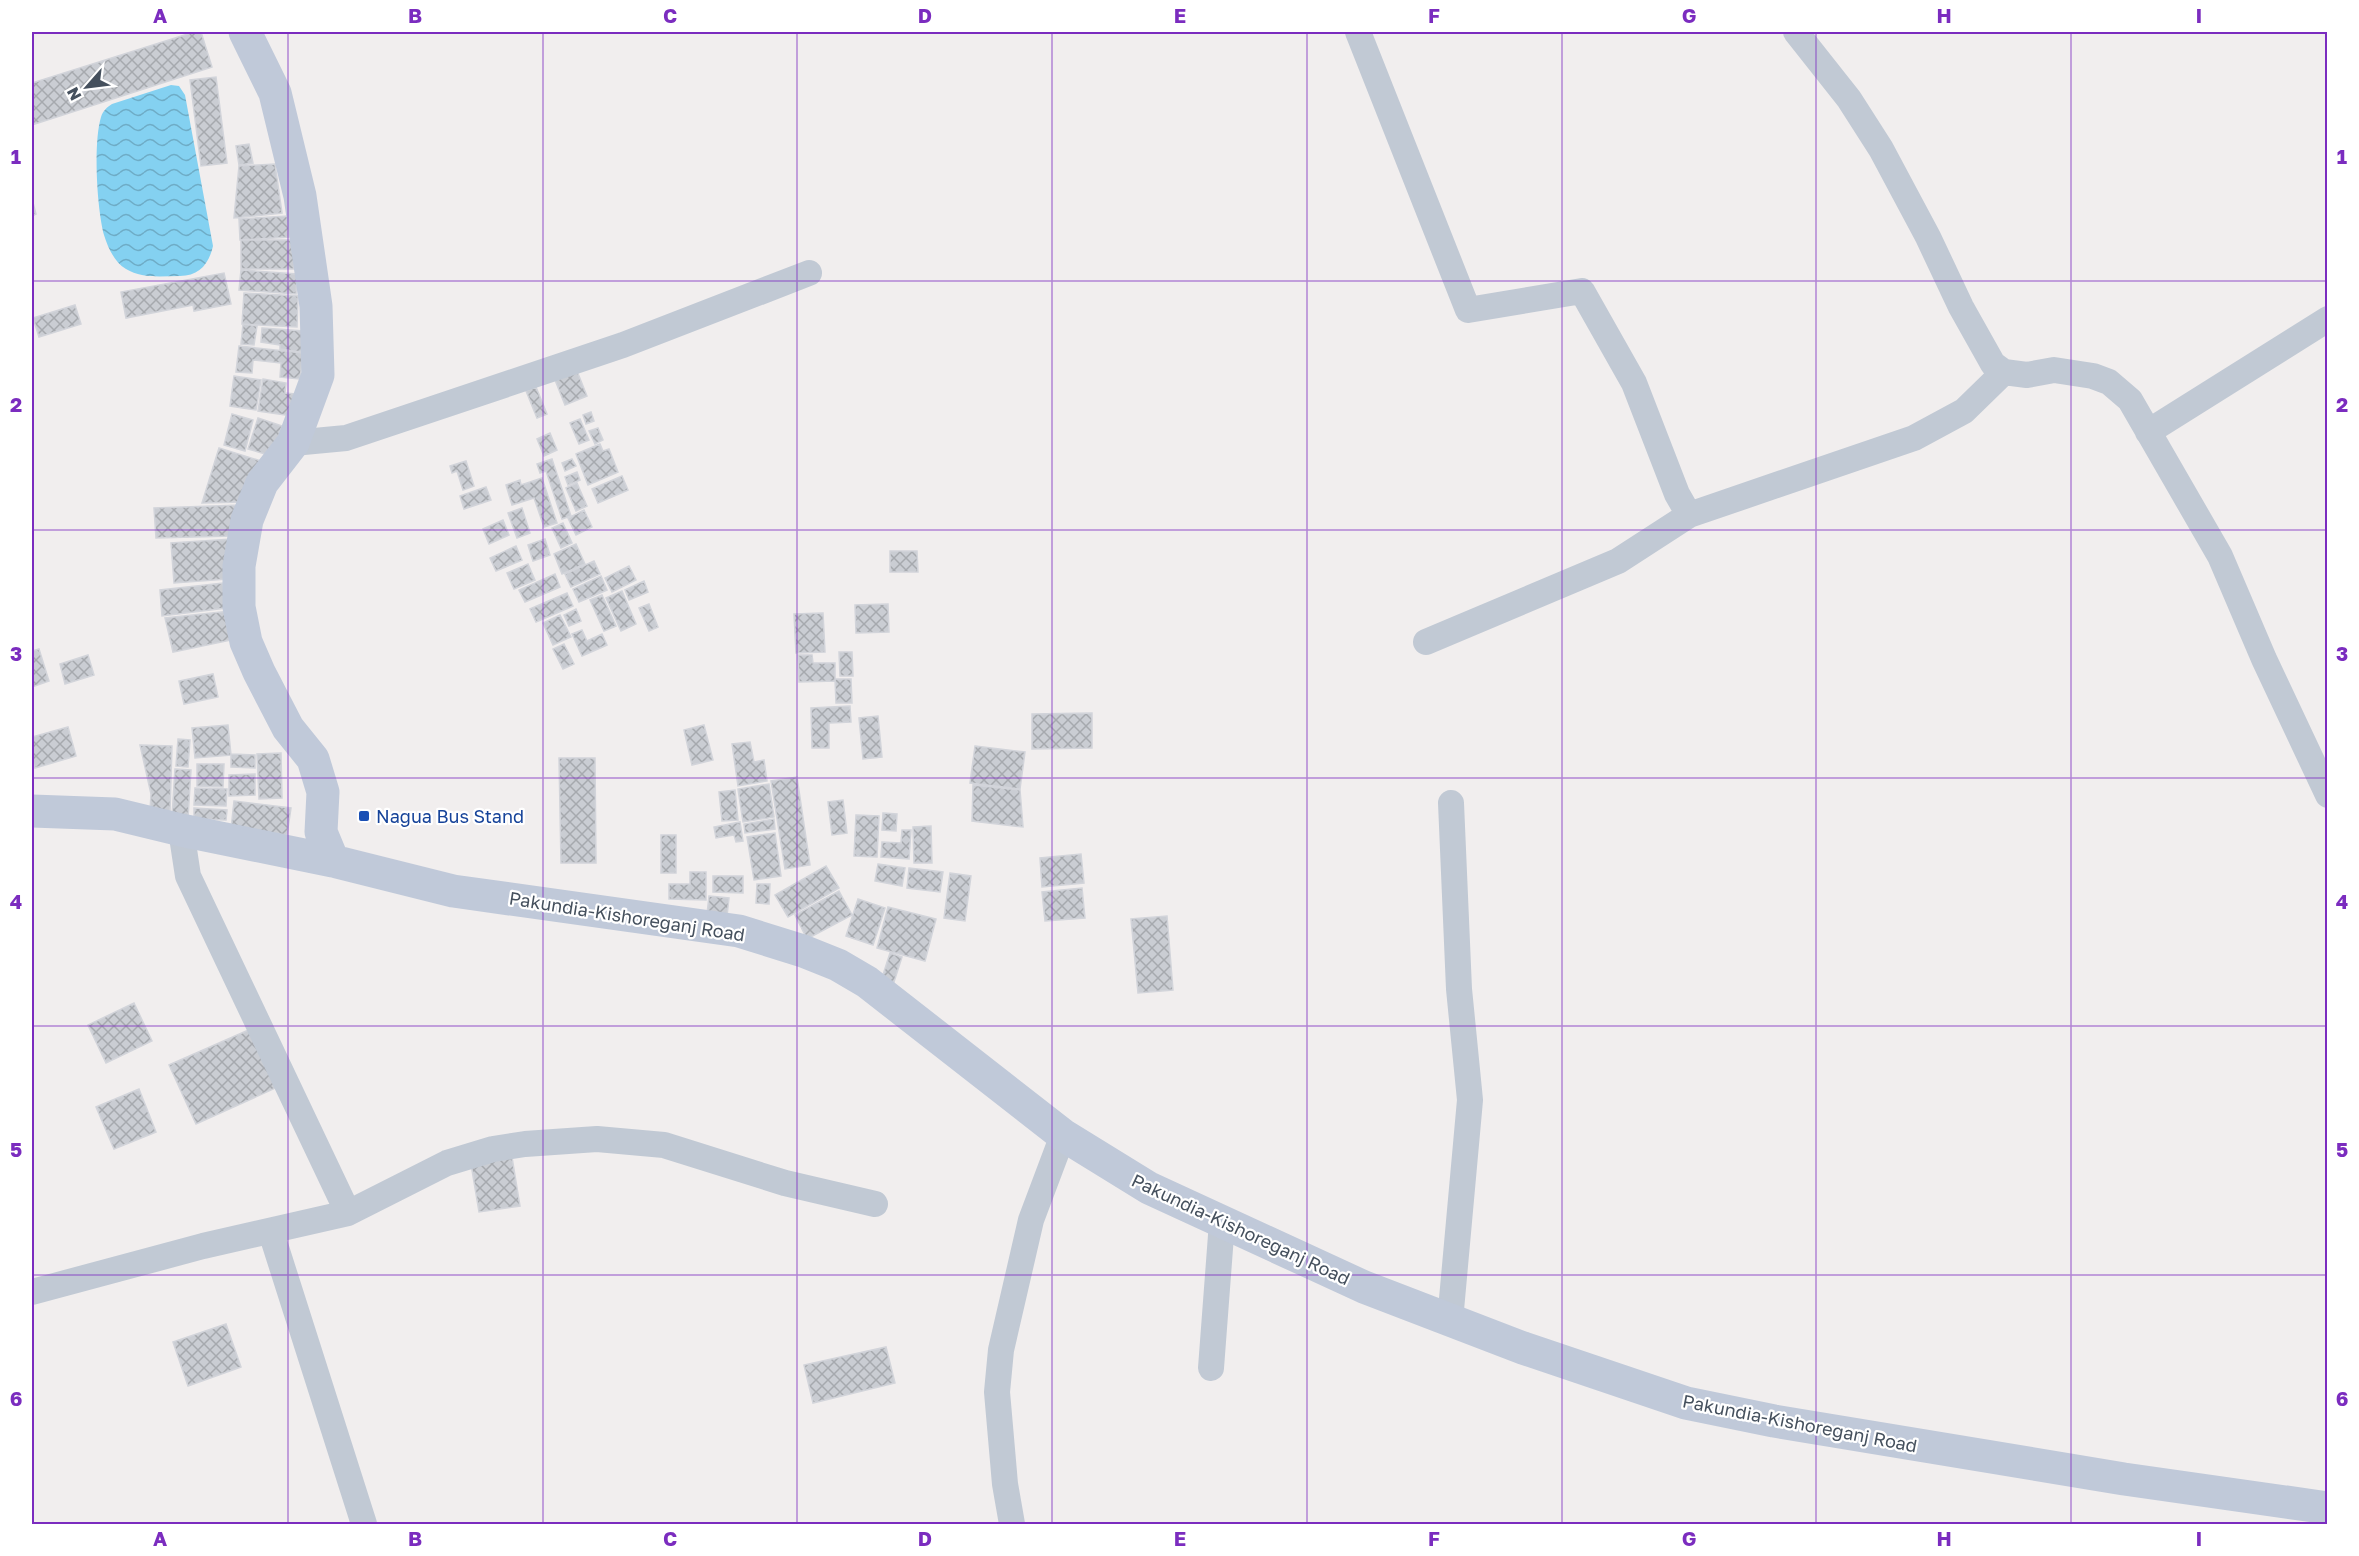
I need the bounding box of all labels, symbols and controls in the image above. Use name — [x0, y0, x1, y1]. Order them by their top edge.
text: A — [153, 3, 167, 27]
text: B — [408, 3, 422, 27]
text: C — [663, 3, 677, 27]
text: D — [918, 3, 932, 27]
text: E — [1174, 3, 1186, 27]
text: F — [1428, 3, 1440, 27]
text: G — [1682, 3, 1696, 27]
text: H — [1936, 3, 1952, 27]
text: I — [2196, 3, 2202, 27]
north arrow — [57, 57, 117, 117]
text: N — [62, 84, 85, 104]
text: 1 — [11, 144, 21, 168]
text: 1 — [2337, 144, 2347, 168]
text: 2 — [10, 392, 22, 416]
text: 2 — [2336, 392, 2348, 416]
text: 3 — [10, 641, 22, 665]
text: 3 — [2336, 641, 2348, 665]
place label: Nagua Bus Stand — [376, 805, 524, 827]
marker: Nagua Bus Stand — [357, 809, 371, 823]
street label: Pakundia-Kishoreganj Road — [508, 886, 746, 946]
text: 4 — [10, 889, 22, 913]
text: 4 — [2336, 889, 2348, 913]
text: 5 — [10, 1137, 22, 1161]
text: 5 — [2336, 1137, 2348, 1161]
street label: Pakundia-Kishoreganj Road — [1128, 1169, 1354, 1289]
text: 6 — [10, 1386, 22, 1410]
text: 6 — [2336, 1386, 2348, 1410]
street label: Pakundia-Kishoreganj Road — [1681, 1389, 1919, 1457]
text: A — [153, 1526, 167, 1550]
text: B — [408, 1526, 422, 1550]
text: C — [663, 1526, 677, 1550]
text: D — [918, 1526, 932, 1550]
text: E — [1174, 1526, 1186, 1550]
text: F — [1428, 1526, 1440, 1550]
text: G — [1682, 1526, 1696, 1550]
text: H — [1936, 1526, 1952, 1550]
text: I — [2196, 1526, 2202, 1550]

